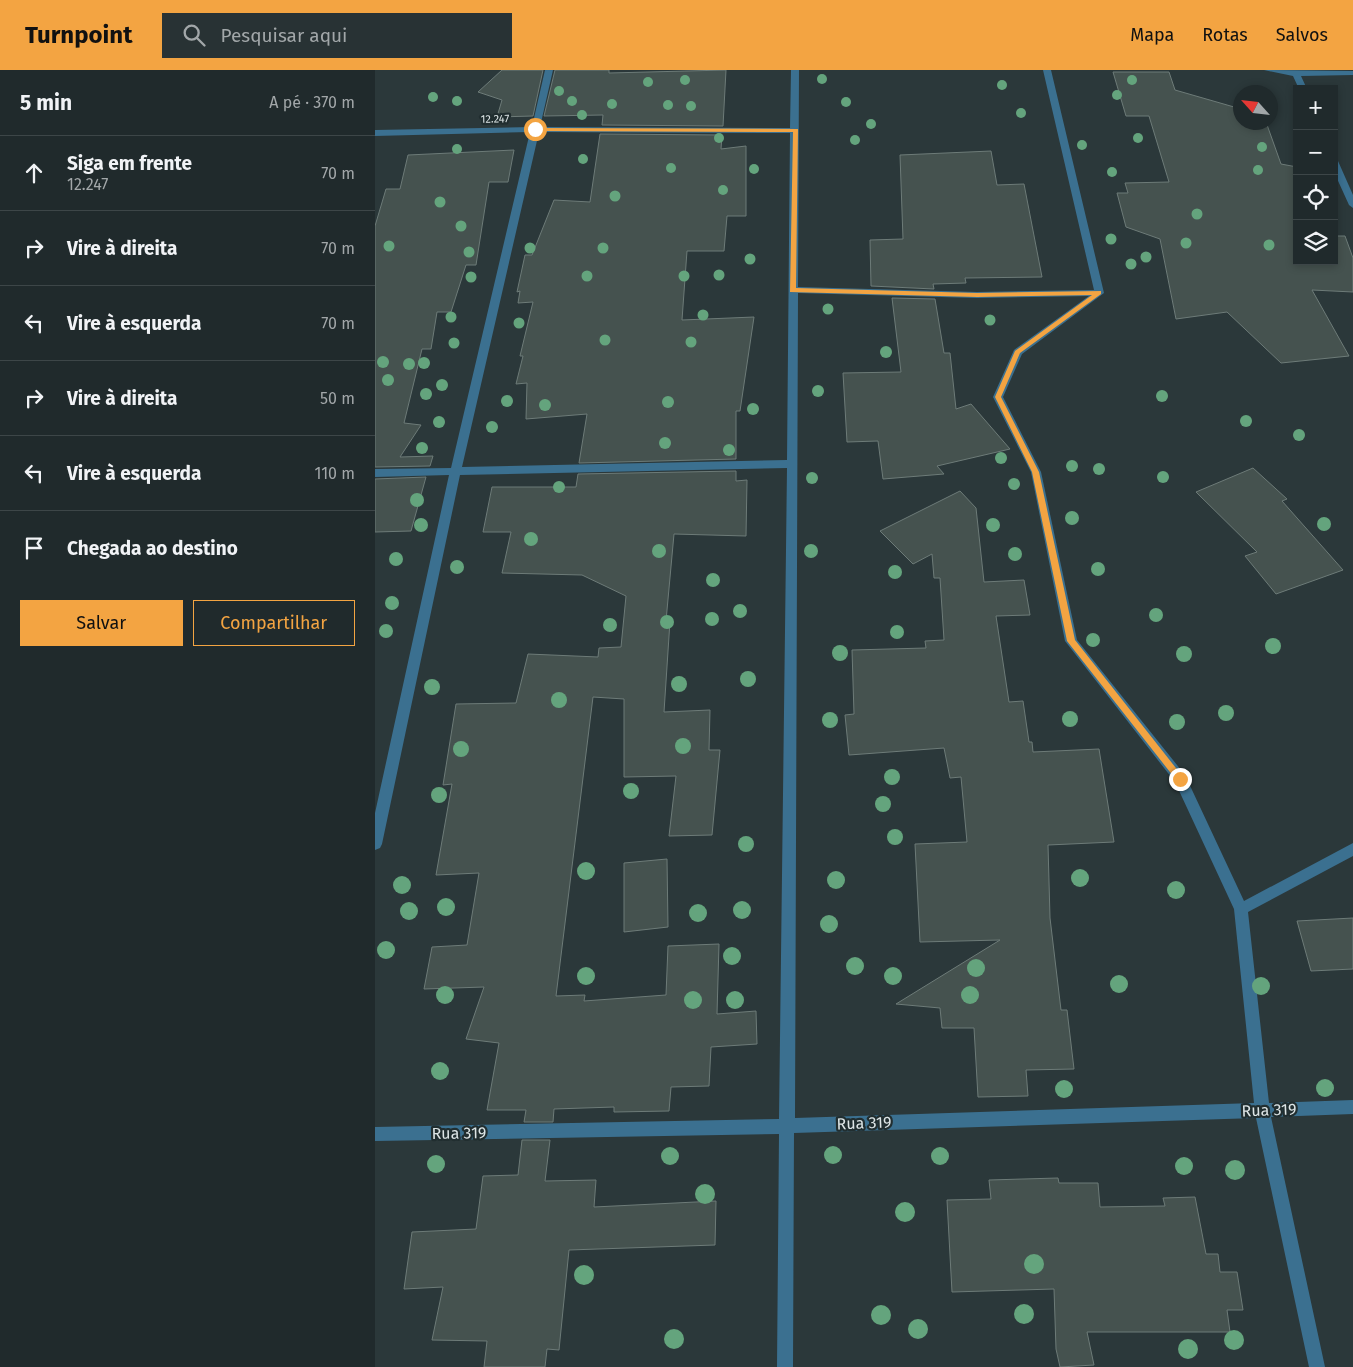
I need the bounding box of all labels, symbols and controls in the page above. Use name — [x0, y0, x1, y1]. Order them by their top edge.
search box — [162, 13, 512, 58]
text: Turnpoint — [25, 21, 132, 49]
icon: search — [180, 21, 208, 49]
text: Pesquisar aqui — [220, 24, 347, 47]
text: Mapa — [1130, 24, 1174, 46]
text: Rotas — [1202, 24, 1248, 46]
text: Salvos — [1276, 24, 1328, 46]
north arrow — [1233, 85, 1278, 130]
map controls — [1293, 85, 1338, 265]
button: + — [1293, 85, 1338, 130]
text: 5 min — [20, 90, 72, 116]
text: A pé · 370 m — [269, 93, 355, 112]
street label: 12.247 — [481, 112, 509, 126]
route start — [524, 118, 547, 141]
button: − — [1293, 130, 1338, 175]
text: Siga em frente — [67, 152, 192, 175]
icon: ahead — [20, 159, 48, 187]
text: 70 m — [321, 164, 355, 183]
text: 12.247 — [67, 175, 108, 194]
button: locate — [1293, 175, 1338, 220]
button: layers — [1293, 220, 1338, 265]
icon: right — [20, 234, 48, 262]
text: Vire à direita — [67, 237, 177, 260]
text: 70 m — [321, 239, 355, 258]
icon: left — [20, 309, 48, 337]
text: Vire à esquerda — [67, 312, 201, 335]
text: 70 m — [321, 314, 355, 333]
icon: right — [20, 384, 48, 412]
text: Vire à direita — [67, 387, 177, 410]
text: 50 m — [320, 389, 355, 408]
icon: left — [20, 459, 48, 487]
text: Vire à esquerda — [67, 462, 201, 485]
text: 110 m — [314, 464, 355, 483]
icon: arrive — [20, 534, 48, 562]
text: Chegada ao destino — [67, 537, 238, 560]
button: Salvar — [20, 600, 183, 646]
button: Compartilhar — [193, 600, 355, 646]
route end — [1169, 768, 1192, 791]
street label: Rua 319 — [1241, 1100, 1297, 1120]
street label: Rua 319 — [836, 1113, 892, 1133]
street label: Rua 319 — [431, 1123, 487, 1143]

